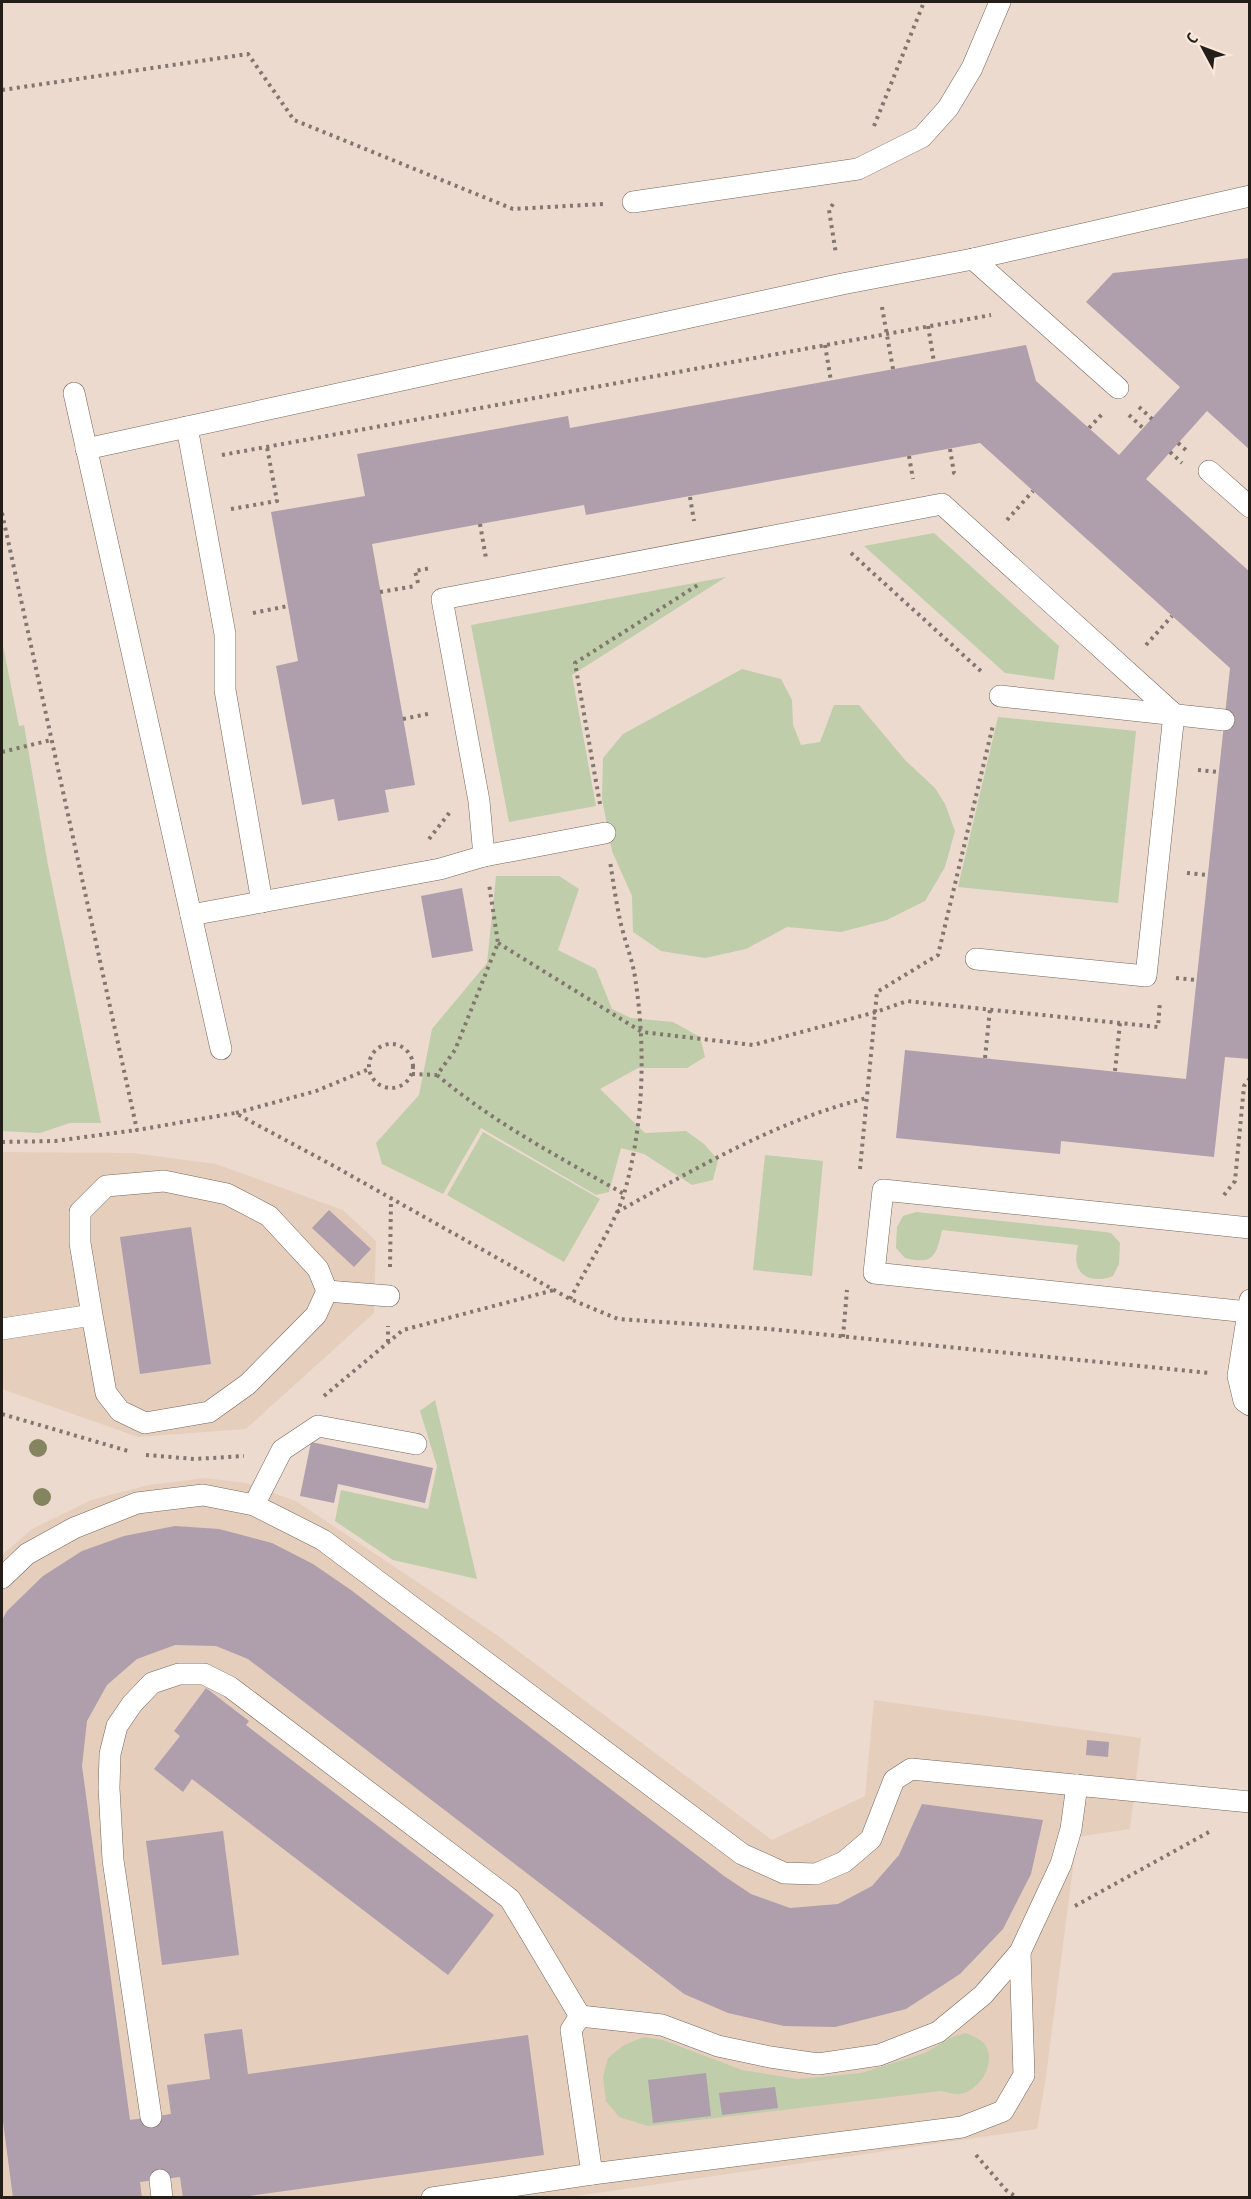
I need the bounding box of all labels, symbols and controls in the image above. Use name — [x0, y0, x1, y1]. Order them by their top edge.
north arrow — [1173, 18, 1233, 78]
text: С — [1182, 28, 1202, 47]

